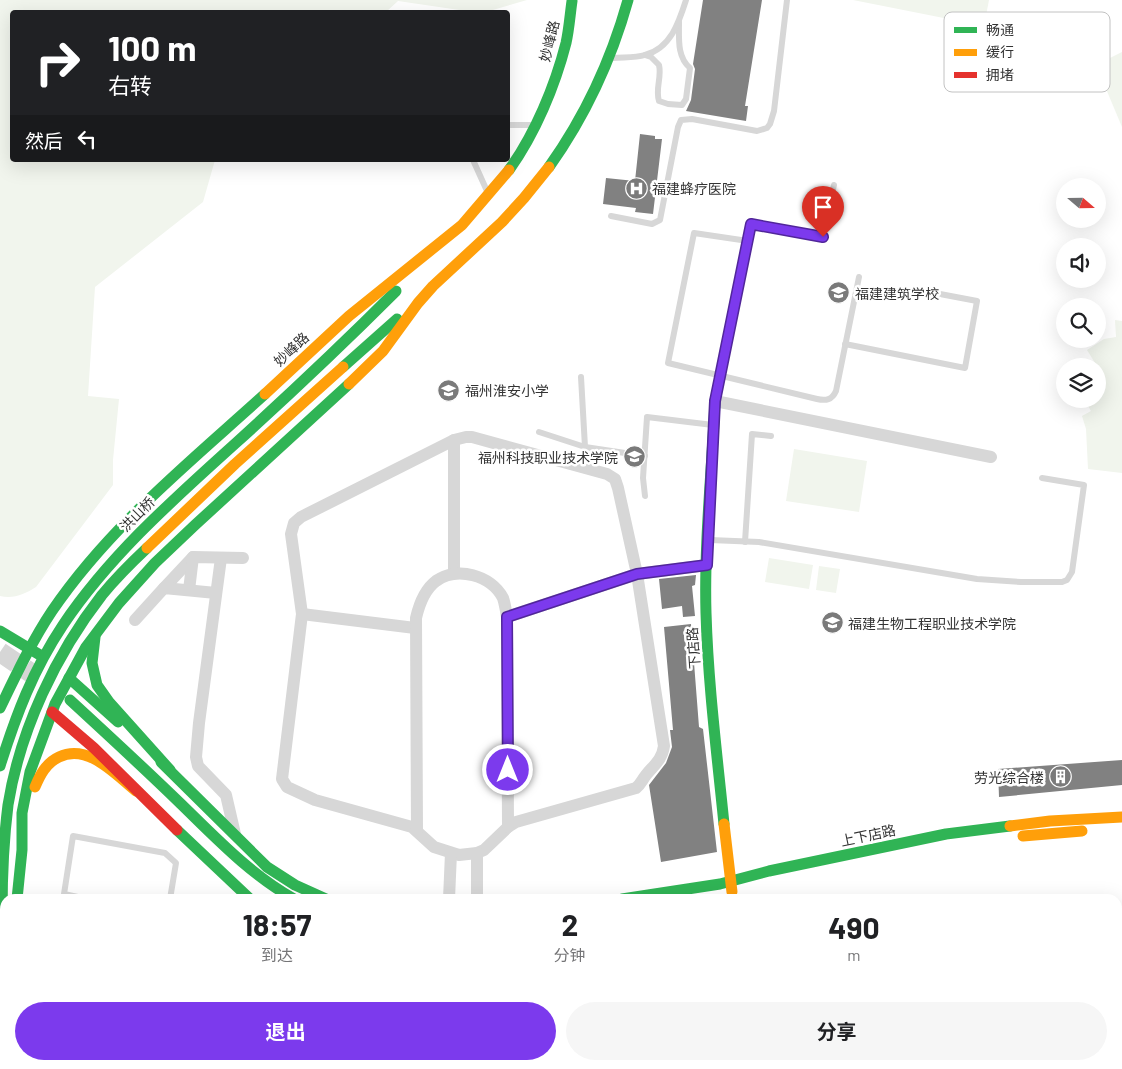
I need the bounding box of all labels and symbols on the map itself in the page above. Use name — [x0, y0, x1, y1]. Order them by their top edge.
legend — [944, 12, 1110, 92]
street label: 妙峰路 — [536, 19, 562, 63]
text: 畅通 — [986, 21, 1014, 38]
text: 缓行 — [986, 43, 1014, 60]
text: 拥堵 — [986, 66, 1014, 83]
hospital icon: 福建蜂疗医院 — [624, 176, 648, 200]
north arrow — [1056, 178, 1106, 228]
place label: 福建蜂疗医院 — [652, 180, 736, 197]
pin — [802, 186, 844, 237]
school or university icon: 福建建筑学校 — [827, 281, 851, 305]
place label: 福建建筑学校 — [855, 285, 939, 302]
street label: 妙峰路 — [270, 328, 312, 370]
school or university icon: 福州淮安小学 — [437, 378, 461, 402]
place label: 福州淮安小学 — [465, 382, 549, 399]
school or university icon: 福州科技职业技术学院 — [622, 445, 646, 469]
place label: 福州科技职业技术学院 — [478, 449, 618, 466]
street label: 洪山桥 — [116, 493, 158, 535]
school or university icon: 福建生物工程职业技术学院 — [820, 611, 844, 635]
place label: 福建生物工程职业技术学院 — [848, 615, 1016, 632]
street label: 下店路 — [683, 626, 703, 670]
position arrow — [481, 743, 533, 795]
building icon: 劳光综合楼 — [1048, 765, 1072, 789]
place label: 劳光综合楼 — [974, 769, 1044, 786]
street label: 上下店路 — [839, 821, 897, 849]

